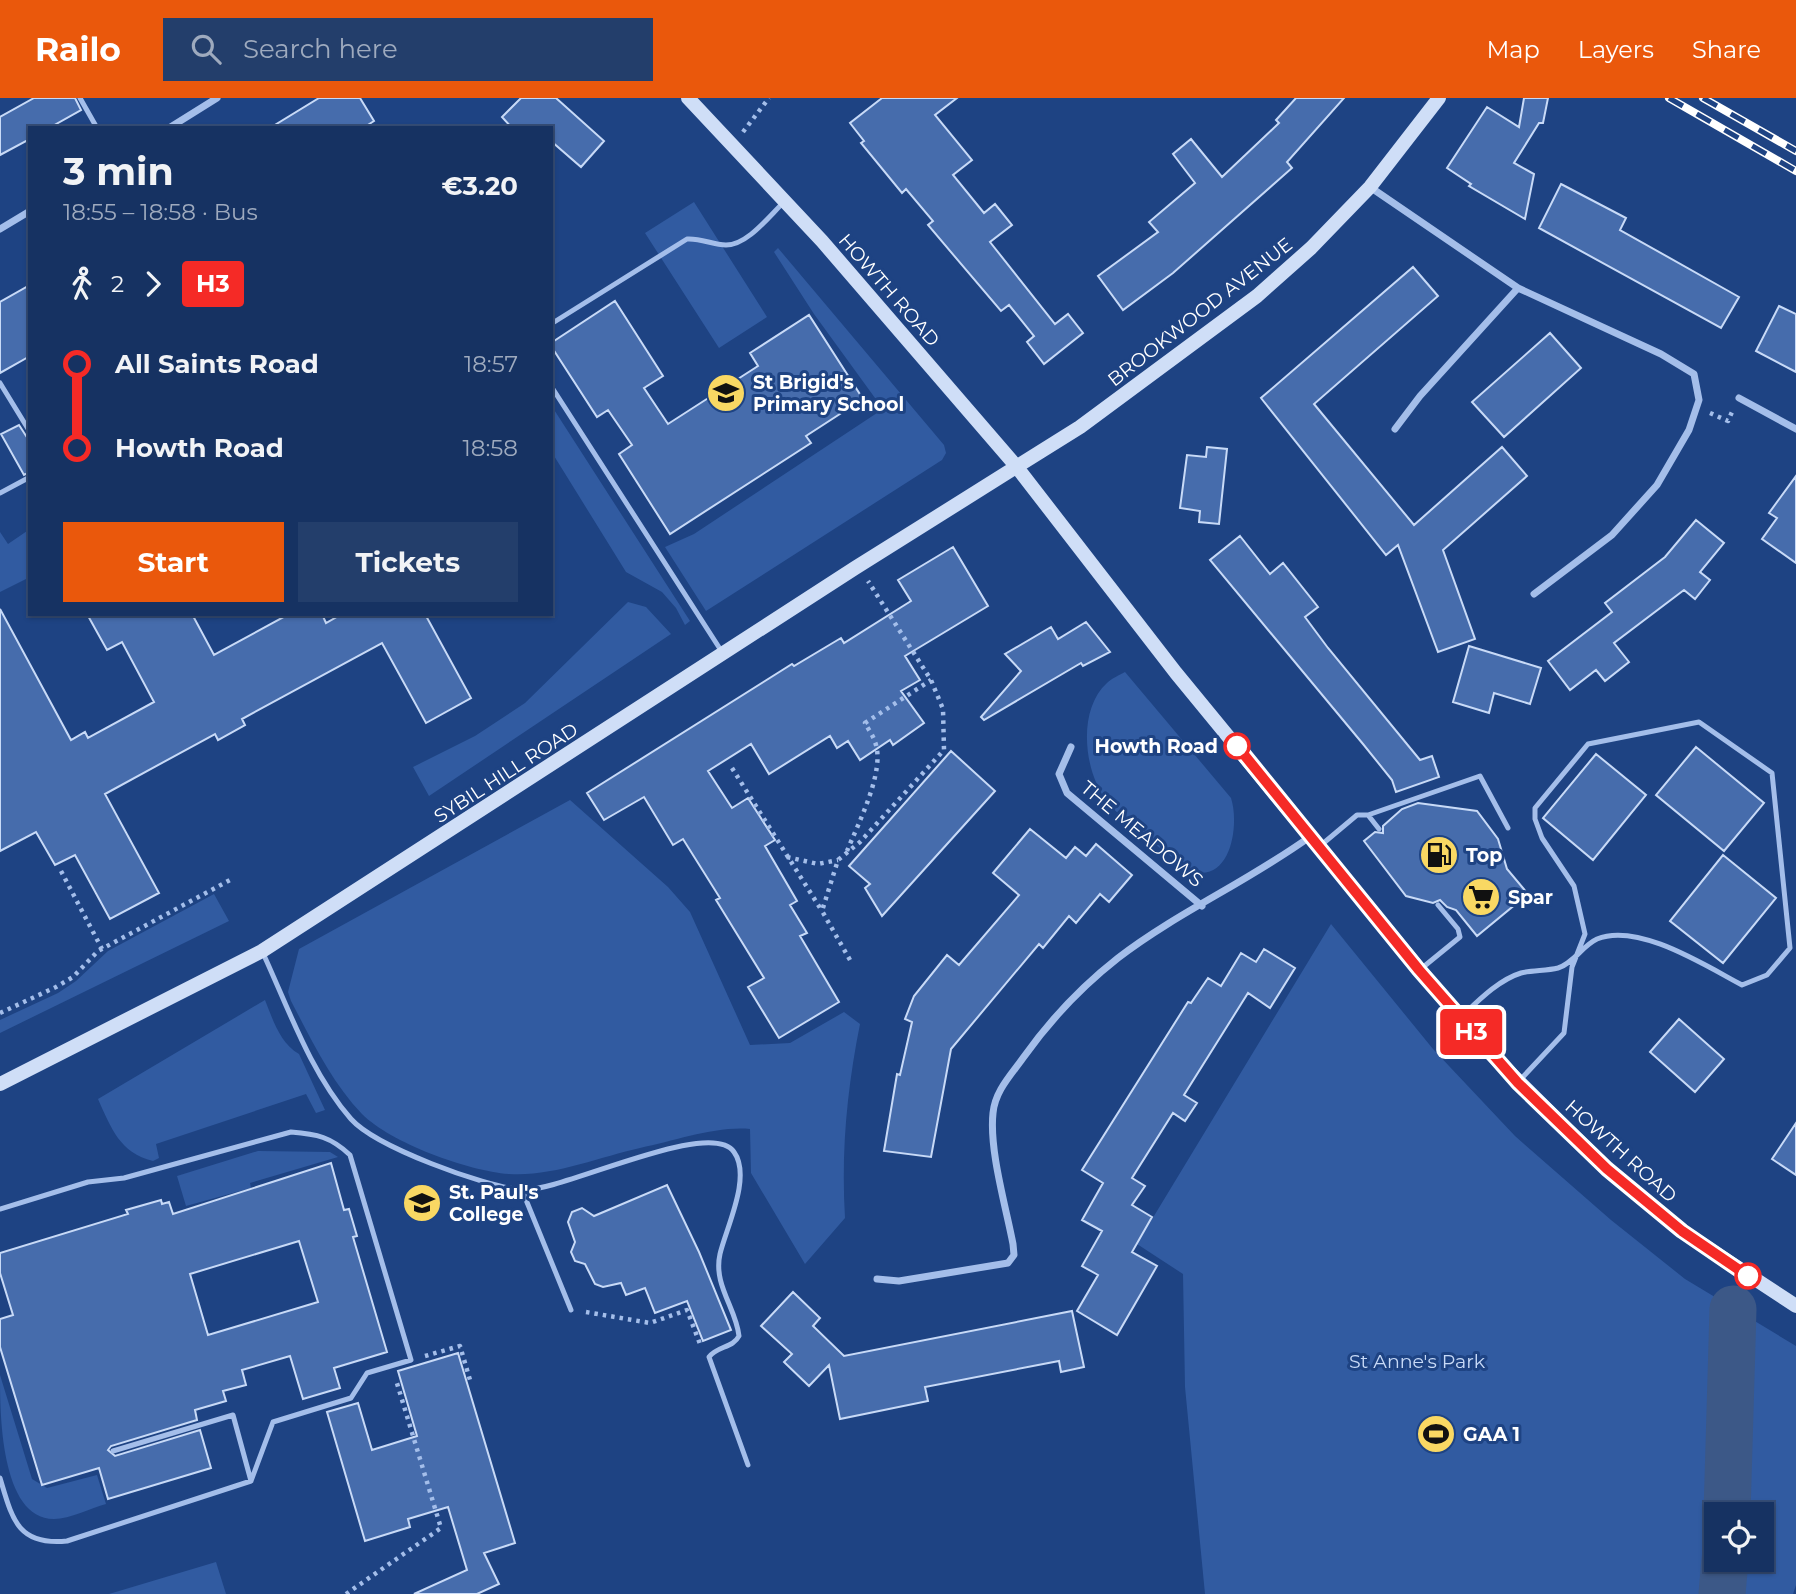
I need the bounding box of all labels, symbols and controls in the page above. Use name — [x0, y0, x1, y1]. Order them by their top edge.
search box — [163, 18, 653, 81]
text: Railo — [35, 29, 121, 69]
icon: search — [187, 30, 225, 68]
text: Search here — [243, 33, 398, 65]
text: Map — [1486, 35, 1540, 64]
text: Layers — [1578, 35, 1654, 64]
text: Share — [1692, 35, 1761, 64]
text: 3 min — [63, 148, 174, 195]
text: €3.20 — [441, 170, 518, 202]
text: 18:55 – 18:58 · Bus — [63, 198, 258, 226]
street label: HOWTH ROAD — [834, 229, 944, 351]
street label: BROOKWOOD AVENUE — [1103, 233, 1297, 391]
icon: walk — [63, 265, 101, 303]
icon: forward — [134, 265, 172, 303]
text: H3 — [196, 269, 230, 298]
text: 2 — [111, 270, 124, 298]
text: All Saints Road — [115, 348, 319, 380]
text: 18:57 — [464, 350, 518, 378]
place label: St Brigid's Primary School — [753, 371, 904, 416]
school or university icon: St Brigid's Primary School — [705, 372, 747, 414]
text: Howth Road — [115, 432, 284, 464]
text: 18:58 — [462, 434, 518, 462]
button: Start — [63, 522, 284, 602]
button: Tickets — [298, 522, 518, 602]
street label: SYBIL HILL ROAD — [430, 718, 582, 828]
marker: Howth Road — [1224, 733, 1250, 759]
place label: Howth Road — [1095, 735, 1218, 758]
street label: THE MEADOWS — [1076, 776, 1208, 892]
fuel station icon: Top — [1418, 834, 1460, 876]
place label: Top — [1466, 844, 1502, 867]
supermarket icon: Spar — [1460, 876, 1502, 918]
place label: Spar — [1508, 886, 1553, 909]
line badge: H3 — [1440, 1009, 1502, 1055]
text: H3 — [1454, 1017, 1488, 1046]
street label: HOWTH ROAD — [1560, 1095, 1682, 1207]
place label: St. Paul's College — [449, 1181, 539, 1226]
school or university icon: St. Paul's College — [401, 1182, 443, 1224]
unlabelled marker — [1735, 1263, 1761, 1289]
park label: St Anne's Park — [1349, 1350, 1486, 1373]
sports icon: GAA 1 — [1415, 1413, 1457, 1455]
place label: GAA 1 — [1463, 1423, 1520, 1446]
map controls — [1704, 1502, 1774, 1572]
button: locate — [1704, 1502, 1774, 1572]

